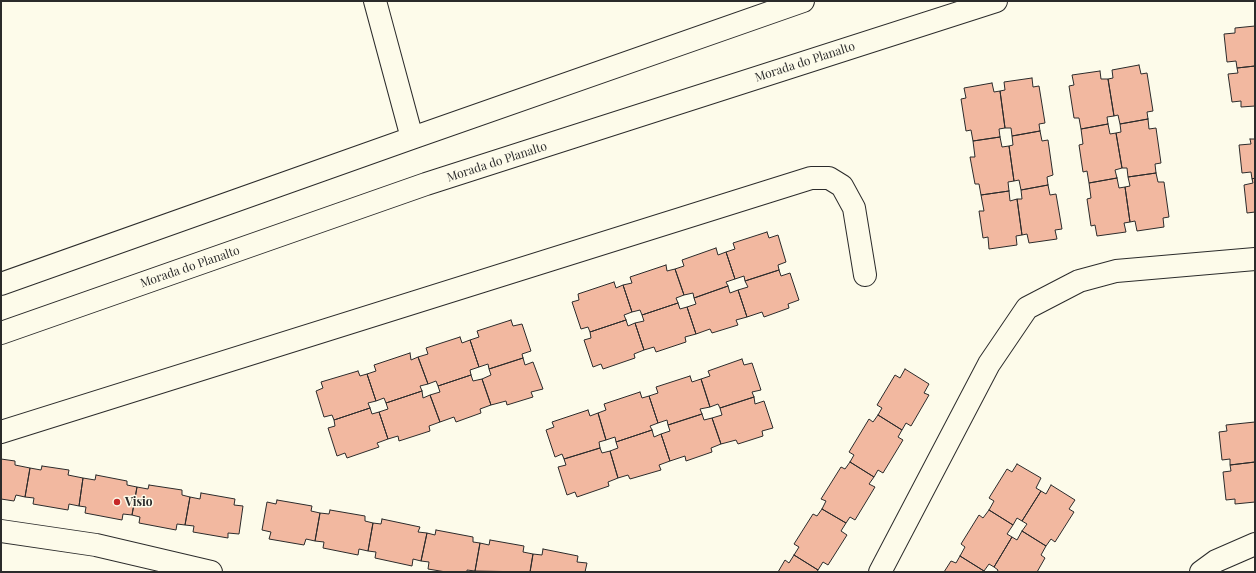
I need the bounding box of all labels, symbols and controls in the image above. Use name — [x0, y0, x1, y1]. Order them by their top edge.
street label: Morada do Planalto — [753, 39, 857, 85]
street label: Morada do Planalto — [445, 139, 549, 185]
street label: Morada do Planalto — [138, 243, 242, 291]
place label: Visio — [125, 495, 153, 509]
marker: Visio — [112, 497, 122, 507]

